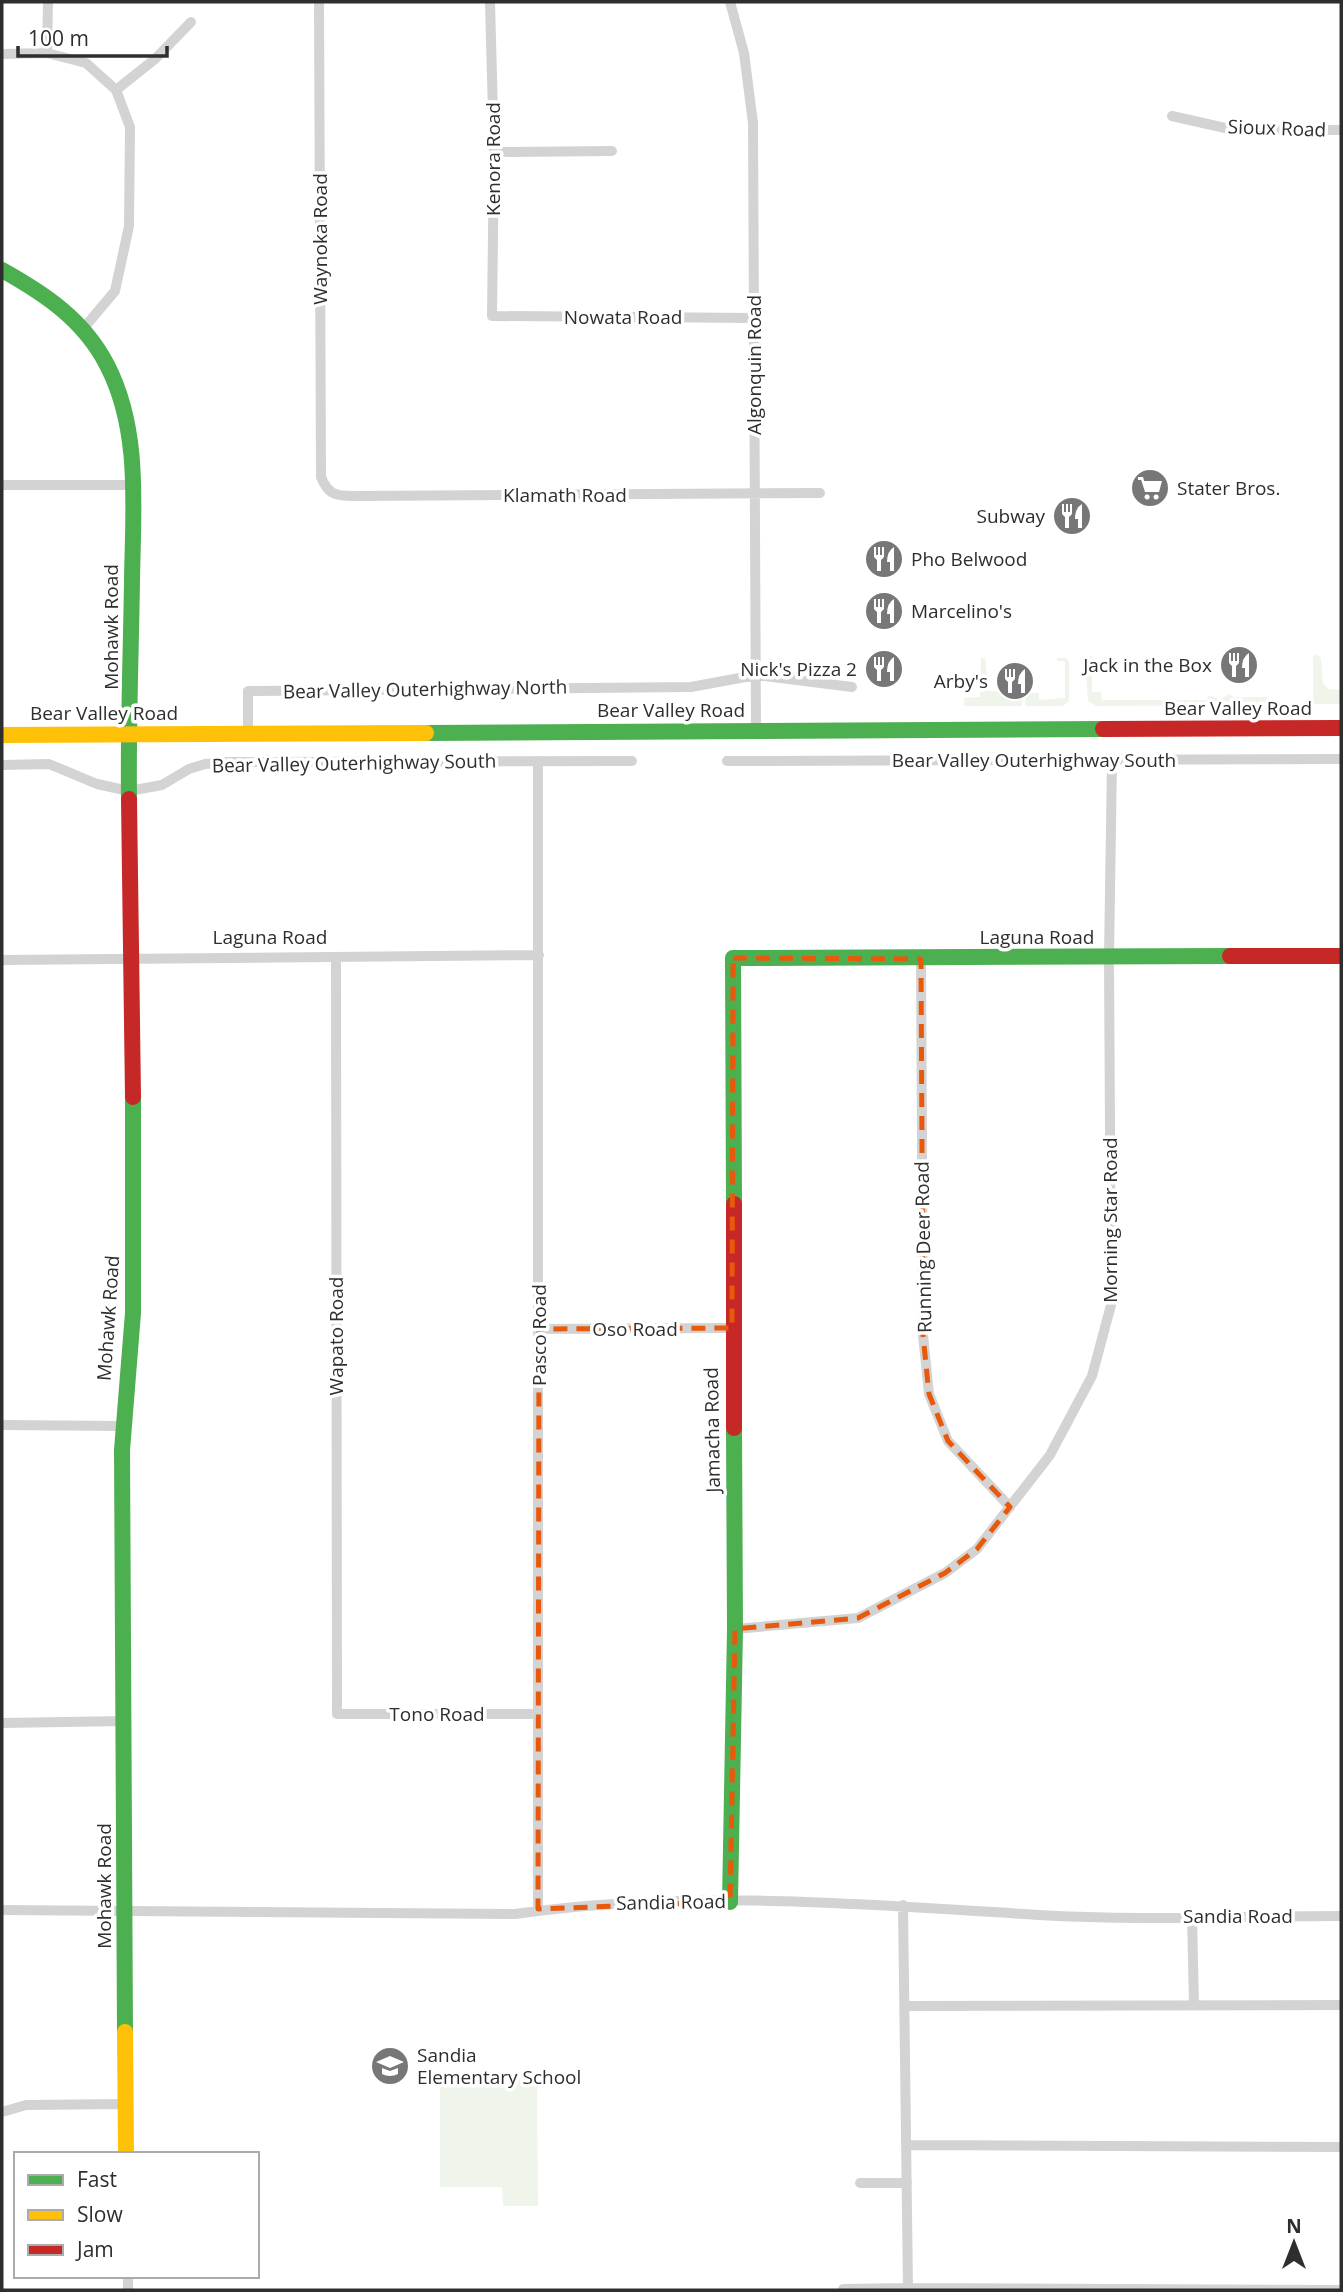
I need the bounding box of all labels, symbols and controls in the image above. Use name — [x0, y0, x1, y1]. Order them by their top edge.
scale bar — [18, 14, 166, 58]
text: 100 m — [28, 24, 89, 52]
street label: Kenora Road — [480, 102, 506, 216]
street label: Sioux Road — [1227, 113, 1327, 143]
street label: Waynoka Road — [307, 173, 333, 305]
street label: Algonquin Road — [741, 295, 767, 435]
street label: Nowata Road — [564, 304, 682, 330]
supermarket icon: Stater Bros. — [1129, 467, 1171, 509]
place label: Stater Bros. — [1177, 475, 1280, 501]
street label: Klamath Road — [503, 482, 627, 508]
restaurant icon: Subway — [1051, 495, 1093, 537]
place label: Subway — [977, 503, 1045, 529]
restaurant icon: Pho Belwood — [863, 538, 905, 580]
place label: Pho Belwood — [911, 546, 1027, 572]
street label: Mohawk Road — [98, 564, 124, 690]
restaurant icon: Marcelino's — [863, 590, 905, 632]
place label: Marcelino's — [911, 598, 1012, 624]
restaurant icon: Jack in the Box — [1218, 644, 1260, 686]
restaurant icon: Nick's Pizza 2 — [863, 648, 905, 690]
place label: Jack in the Box — [1081, 652, 1212, 678]
place label: Nick's Pizza 2 — [740, 656, 857, 682]
restaurant icon: Arby's — [994, 660, 1036, 702]
place label: Arby's — [934, 668, 988, 694]
street label: Bear Valley Outerhighway North — [283, 674, 567, 704]
street label: Bear Valley Road — [1164, 695, 1312, 721]
street label: Bear Valley Road — [597, 697, 745, 723]
street label: Bear Valley Road — [30, 700, 178, 726]
street label: Bear Valley Outerhighway South — [892, 747, 1176, 773]
street label: Bear Valley Outerhighway South — [212, 748, 496, 778]
street label: Laguna Road — [213, 924, 327, 950]
street label: Laguna Road — [980, 924, 1094, 950]
street label: Morning Star Road — [1097, 1137, 1123, 1303]
street label: Running Deer Road — [909, 1161, 937, 1333]
street label: Mohawk Road — [91, 1254, 125, 1382]
street label: Wapato Road — [323, 1277, 349, 1395]
street label: Pasco Road — [526, 1284, 552, 1386]
street label: Oso Road — [592, 1316, 678, 1342]
street label: Jamacha Road — [698, 1367, 726, 1495]
street label: Tono Road — [389, 1701, 485, 1727]
street label: Mohawk Road — [91, 1823, 117, 1949]
street label: Sandia Road — [616, 1888, 726, 1916]
street label: Sandia Road — [1183, 1903, 1293, 1929]
place label: Sandia Elementary School — [417, 2042, 581, 2090]
school or university icon: Sandia Elementary School — [369, 2045, 411, 2087]
legend — [14, 2152, 259, 2278]
text: Fast — [77, 2165, 117, 2193]
text: Slow — [77, 2200, 123, 2228]
north arrow — [1259, 2208, 1329, 2278]
text: N — [1286, 2213, 1302, 2239]
text: Jam — [75, 2235, 114, 2263]

